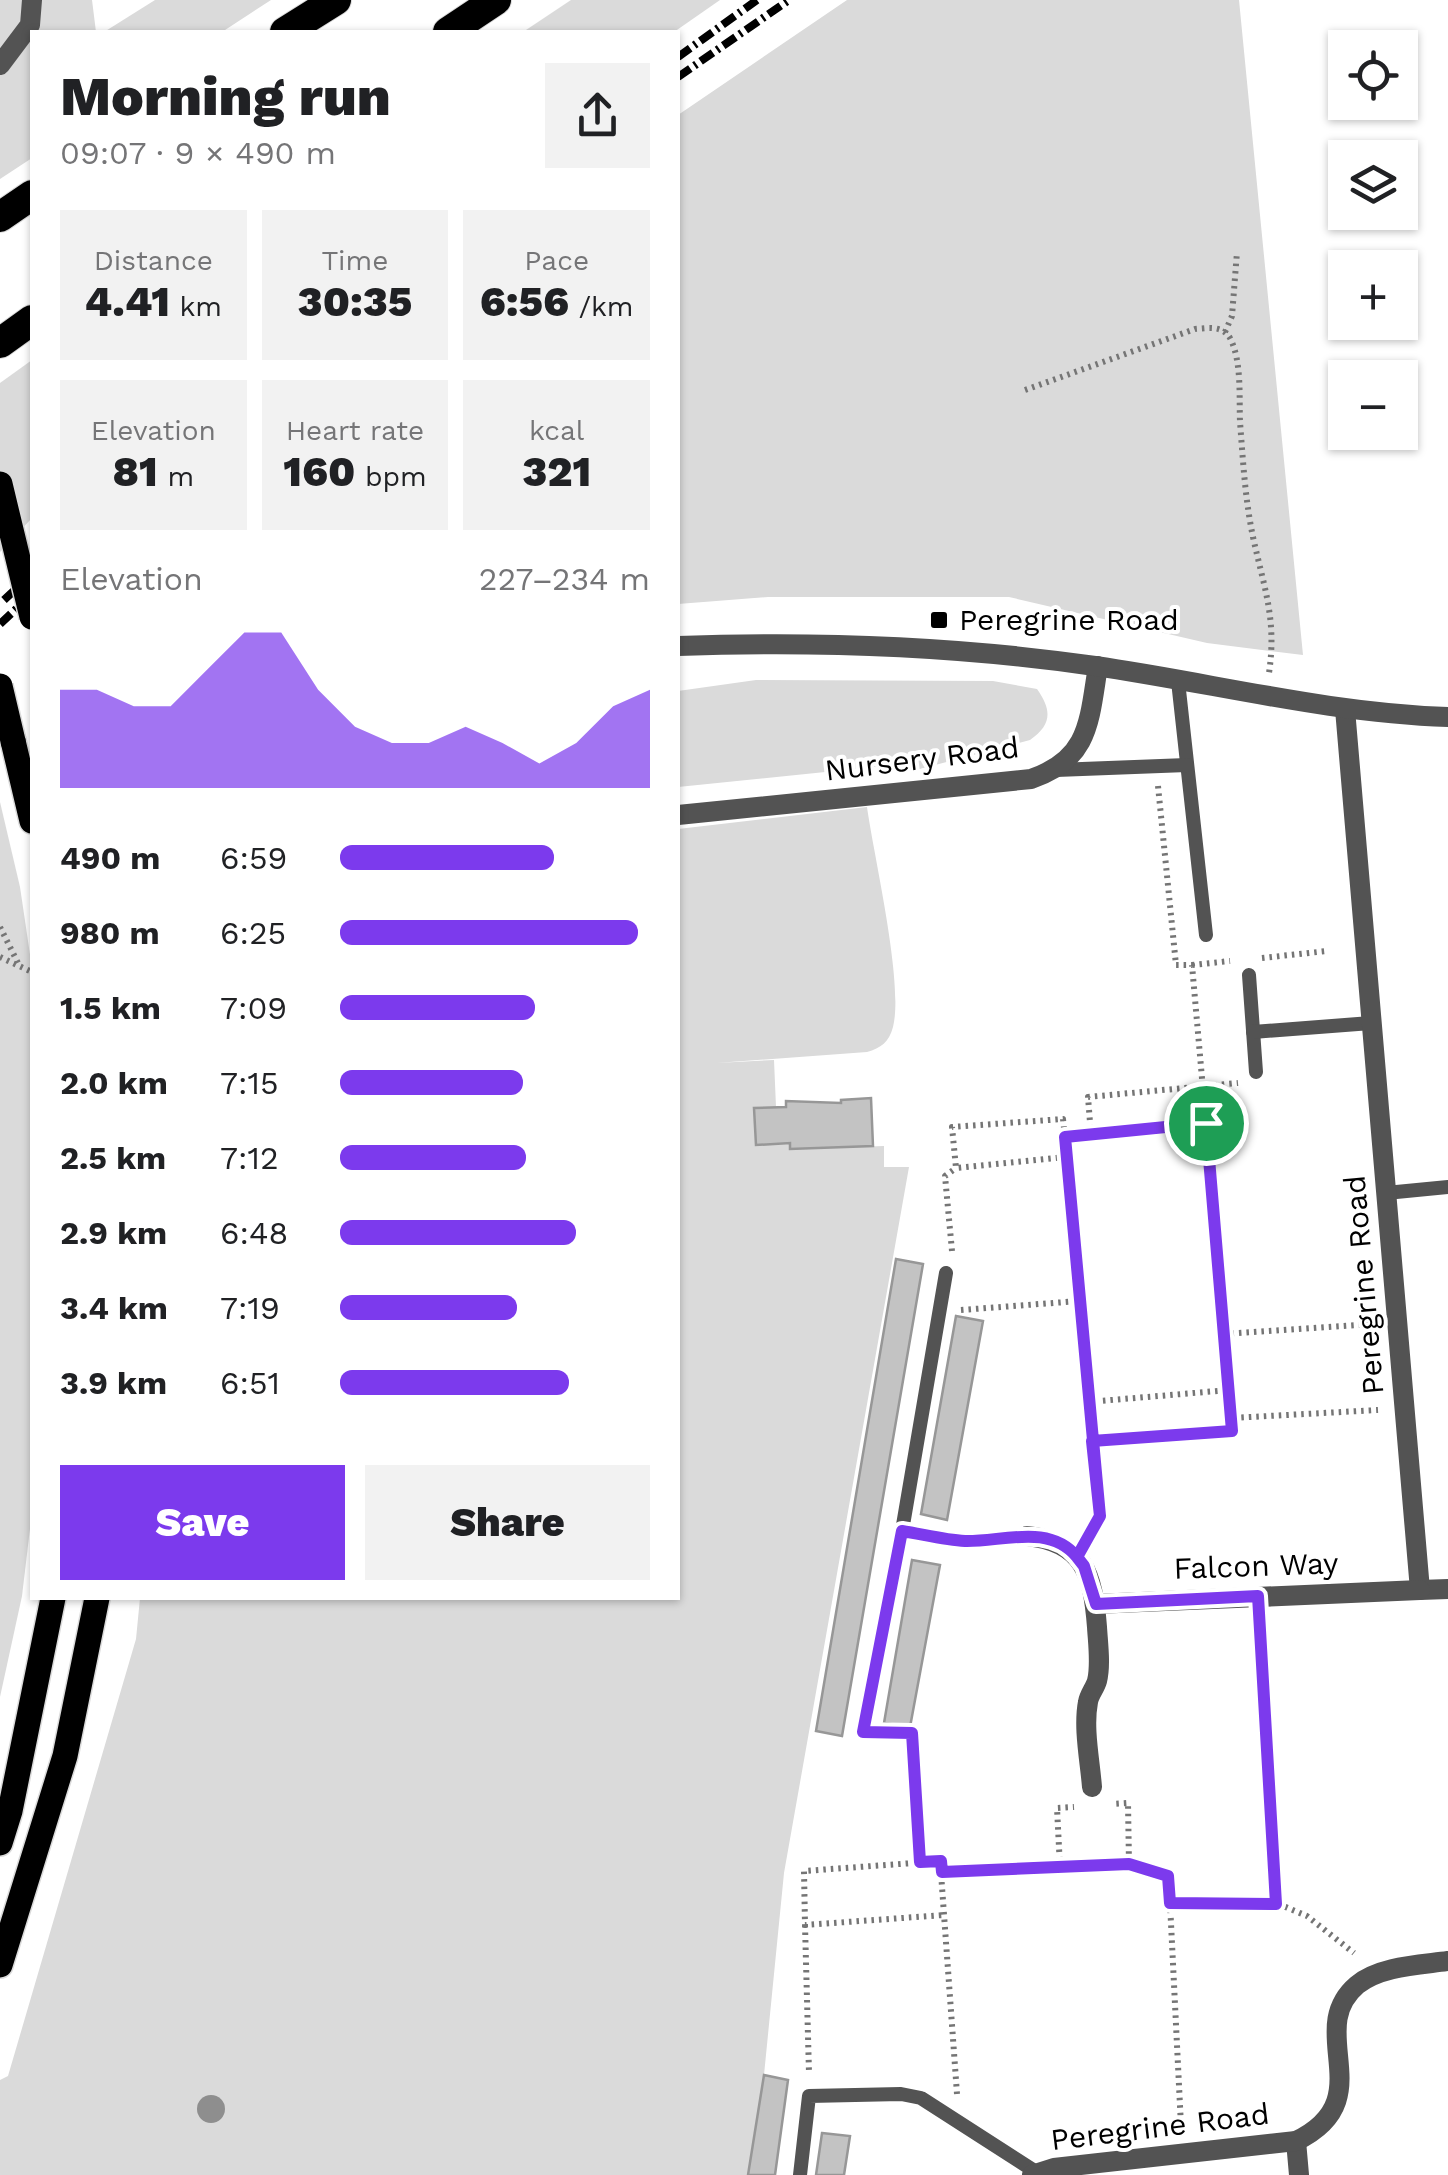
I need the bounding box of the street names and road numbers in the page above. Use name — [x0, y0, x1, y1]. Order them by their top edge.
street label: Nursery Road — [823, 729, 1021, 788]
street label: Peregrine Road — [1336, 1174, 1391, 1396]
street label: Falcon Way — [1173, 1545, 1340, 1586]
street label: Peregrine Road — [1049, 2096, 1271, 2157]

